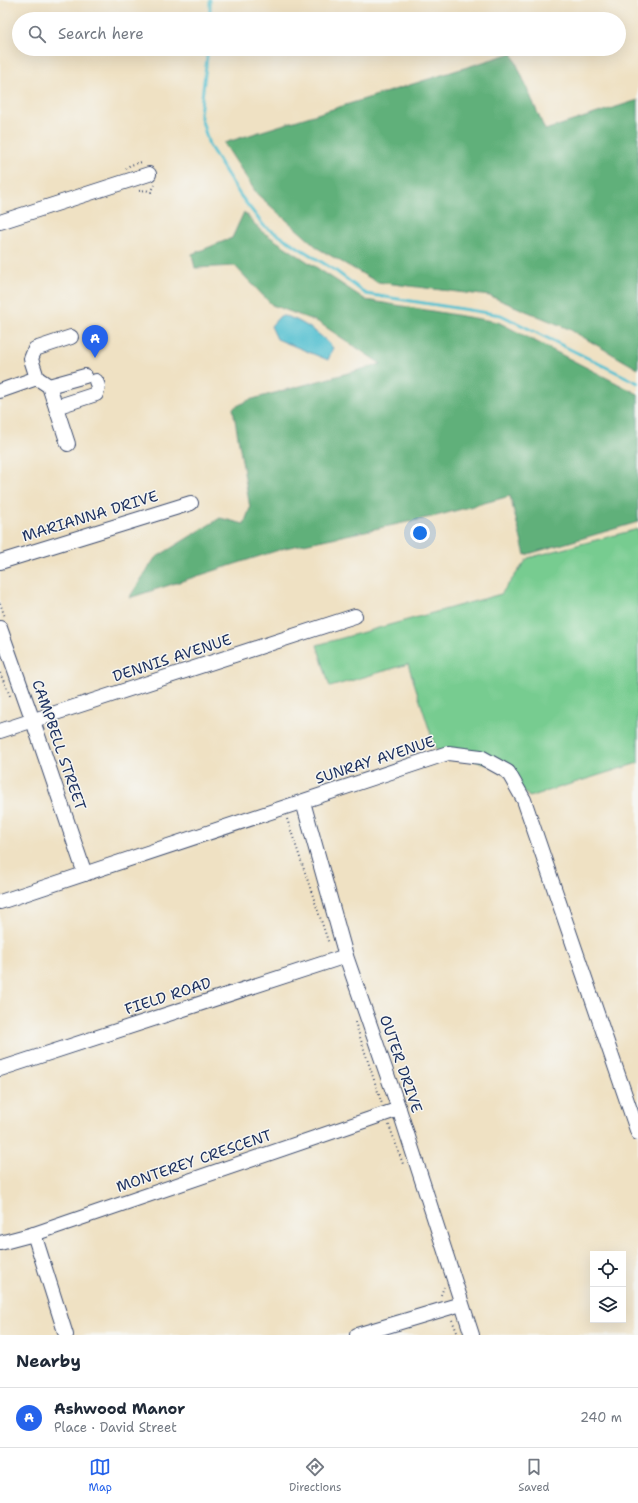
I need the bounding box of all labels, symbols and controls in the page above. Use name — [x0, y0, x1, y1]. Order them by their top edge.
search box — [12, 12, 626, 56]
icon: search — [26, 23, 48, 45]
text: Search here — [58, 24, 144, 44]
pin: A — [82, 325, 108, 358]
street label: MARIANNA DRIVE — [20, 486, 160, 546]
your location — [410, 523, 430, 543]
street label: DENNIS AVENUE — [110, 629, 234, 687]
street label: CAMPBELL STREET — [27, 677, 91, 813]
street label: SUNRAY AVENUE — [313, 731, 437, 789]
street label: FIELD ROAD — [122, 973, 214, 1019]
street label: OUTER DRIVE — [375, 1012, 427, 1116]
street label: MONTEREY CRESCENT — [114, 1125, 274, 1197]
map controls — [590, 1251, 626, 1323]
button: locate — [590, 1251, 626, 1287]
button: layers — [590, 1287, 626, 1323]
text: Nearby — [16, 1350, 81, 1372]
text: Ashwood Manor — [54, 1399, 185, 1419]
text: A — [24, 1409, 34, 1426]
text: 240 m — [580, 1409, 622, 1426]
text: Place · David Street — [54, 1419, 177, 1436]
tab: Map — [88, 1456, 112, 1495]
tab: Directions — [289, 1456, 341, 1495]
tab: Saved — [518, 1456, 550, 1495]

